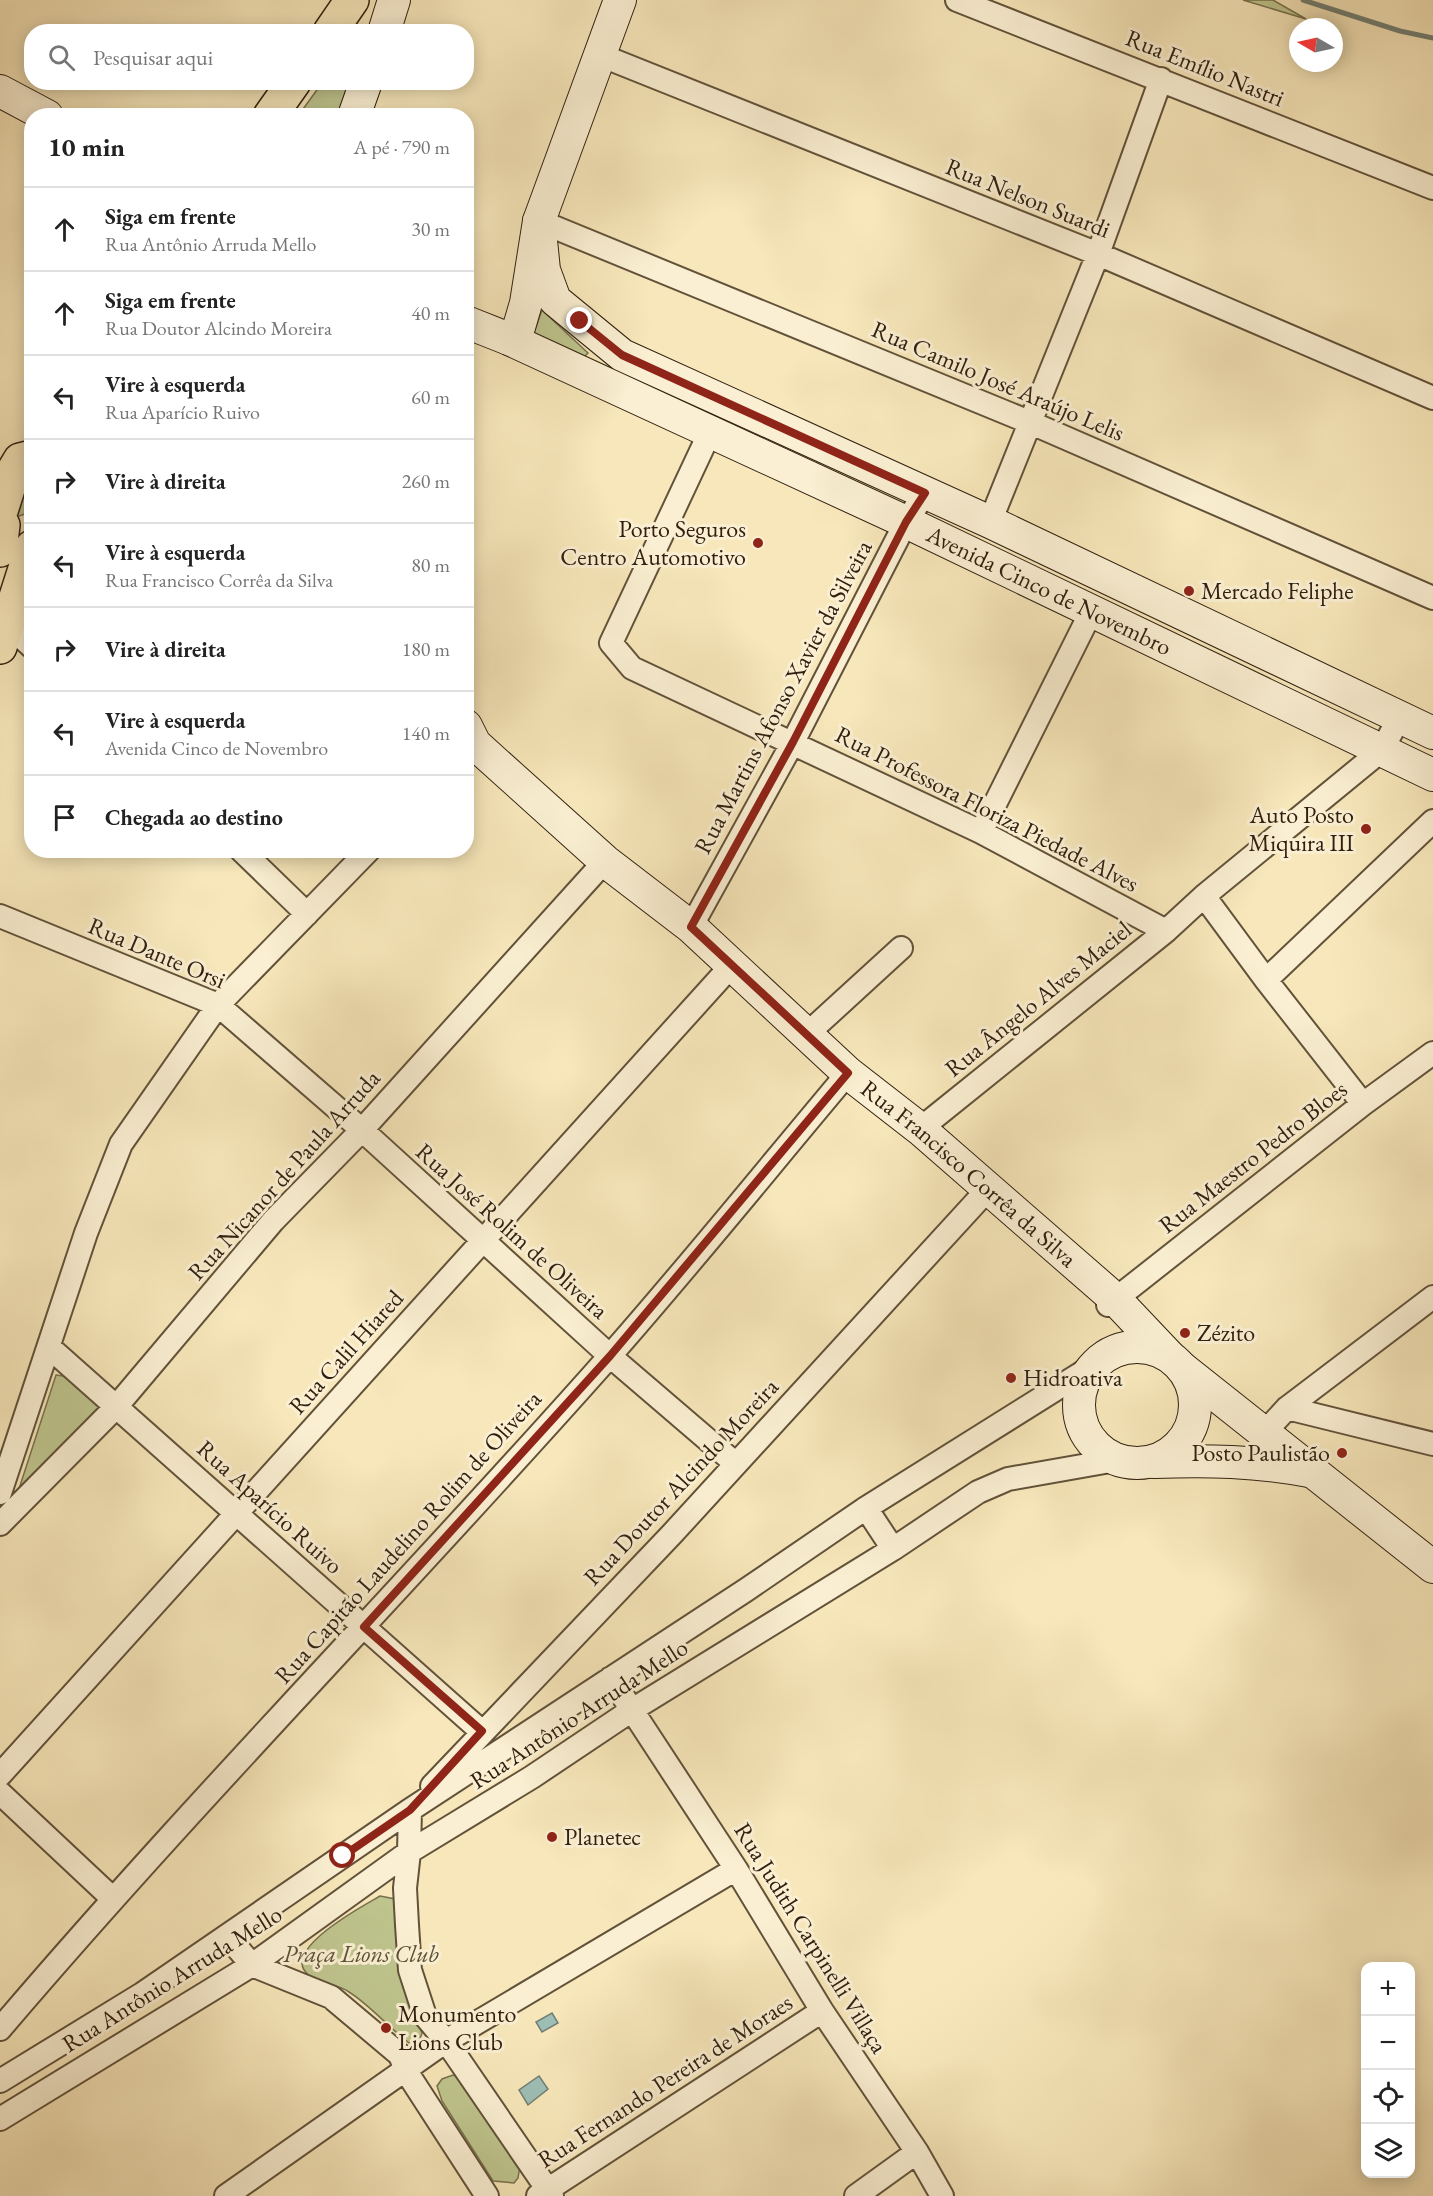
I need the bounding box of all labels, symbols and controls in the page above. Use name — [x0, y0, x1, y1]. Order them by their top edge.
north arrow — [1289, 18, 1343, 72]
street label: Rua Emílio Nastri — [1121, 22, 1289, 113]
search box — [24, 24, 474, 90]
icon: search — [45, 41, 78, 74]
text: Pesquisar aqui — [93, 43, 213, 72]
text: 10 min — [48, 130, 125, 164]
text: A pé · 790 m — [354, 134, 450, 160]
street label: Rua Nelson Suardi — [941, 150, 1115, 245]
text: Siga em frente — [105, 202, 236, 231]
icon: ahead — [48, 213, 81, 246]
text: 30 m — [411, 216, 450, 242]
text: Rua Antônio Arruda Mello — [105, 231, 316, 257]
text: Siga em frente — [105, 286, 236, 315]
icon: ahead — [48, 297, 81, 330]
text: 40 m — [411, 300, 450, 326]
route end — [566, 307, 592, 333]
street label: Rua Camilo José Araújo Lelis — [867, 313, 1129, 448]
text: Rua Doutor Alcindo Moreira — [105, 315, 332, 341]
text: Vire à esquerda — [105, 370, 245, 399]
icon: left — [48, 381, 81, 414]
text: 60 m — [411, 384, 450, 410]
text: Rua Aparício Ruivo — [105, 399, 260, 425]
icon: right — [48, 465, 81, 498]
text: Vire à direita — [105, 467, 226, 496]
text: 260 m — [402, 468, 450, 494]
place label: Porto Seguros Centro Automotivo — [560, 513, 746, 572]
street label: Avenida Cinco de Novembro — [921, 518, 1177, 662]
street label: Rua Martins Afonso Xavier da Silveira — [687, 534, 879, 859]
marker: Porto Seguros Centro Automotivo — [751, 536, 765, 550]
text: Vire à esquerda — [105, 538, 245, 567]
icon: left — [48, 549, 81, 582]
text: 80 m — [411, 552, 450, 578]
text: Rua Francisco Corrêa da Silva — [105, 567, 333, 593]
place label: Mercado Feliphe — [1201, 575, 1354, 606]
marker: Mercado Feliphe — [1182, 584, 1196, 598]
icon: right — [48, 633, 81, 666]
text: Vire à direita — [105, 635, 226, 664]
text: 180 m — [402, 636, 450, 662]
text: Vire à esquerda — [105, 706, 245, 735]
icon: left — [48, 717, 81, 750]
street label: Rua Professora Floriza Piedade Alves — [830, 718, 1144, 899]
text: 140 m — [402, 720, 450, 746]
text: Avenida Cinco de Novembro — [105, 735, 328, 761]
place label: Auto Posto Miquira III — [1248, 799, 1354, 858]
icon: arrive — [48, 801, 81, 834]
text: Chegada ao destino — [105, 803, 283, 832]
marker: Auto Posto Miquira III — [1359, 822, 1373, 836]
street label: Rua Dante Orsi — [84, 910, 231, 995]
street label: Rua Ângelo Alves Maciel — [938, 914, 1138, 1083]
street label: Rua Nicanor de Paula Arruda — [181, 1063, 387, 1287]
street label: Rua Francisco Corrêa da Silva — [855, 1073, 1084, 1274]
street label: Rua Maestro Pedro Bloes — [1152, 1073, 1353, 1240]
street label: Rua José Rolim de Oliveira — [409, 1136, 615, 1326]
street label: Rua Calil Hiared — [282, 1282, 410, 1420]
place label: Zézito — [1197, 1317, 1255, 1348]
marker: Zézito — [1178, 1326, 1192, 1340]
place label: Hidroativa — [1023, 1362, 1123, 1393]
street label: Rua Doutor Alcindo Moreira — [576, 1371, 785, 1592]
marker: Hidroativa — [1004, 1371, 1018, 1385]
street label: Rua Capitão Laudelino Rolim de Oliveira — [268, 1383, 548, 1690]
street label: Rua Aparício Ruivo — [191, 1433, 350, 1580]
place label: Posto Paulistão — [1191, 1437, 1330, 1468]
marker: Posto Paulistão — [1335, 1446, 1349, 1460]
street label: Rua Antônio Arruda Mello — [464, 1631, 694, 1796]
street label: Rua Judith Carpinelli Villaça — [728, 1817, 895, 2059]
place label: Planetec — [564, 1821, 641, 1852]
marker: Planetec — [545, 1830, 559, 1844]
route start — [329, 1842, 355, 1868]
street label: Rua Antônio Arruda Mello — [56, 1898, 288, 2059]
park label: Praça Lions Club — [283, 1938, 439, 1969]
map controls — [1361, 1962, 1415, 2178]
button: + — [1361, 1962, 1415, 2016]
street label: Rua Fernando Pereira de Moraes — [531, 1986, 798, 2175]
place label: Monumento Lions Club — [398, 1998, 517, 2057]
button: − — [1361, 2016, 1415, 2070]
marker: Monumento Lions Club — [379, 2021, 393, 2035]
button: locate — [1361, 2070, 1415, 2124]
button: layers — [1361, 2124, 1415, 2178]

